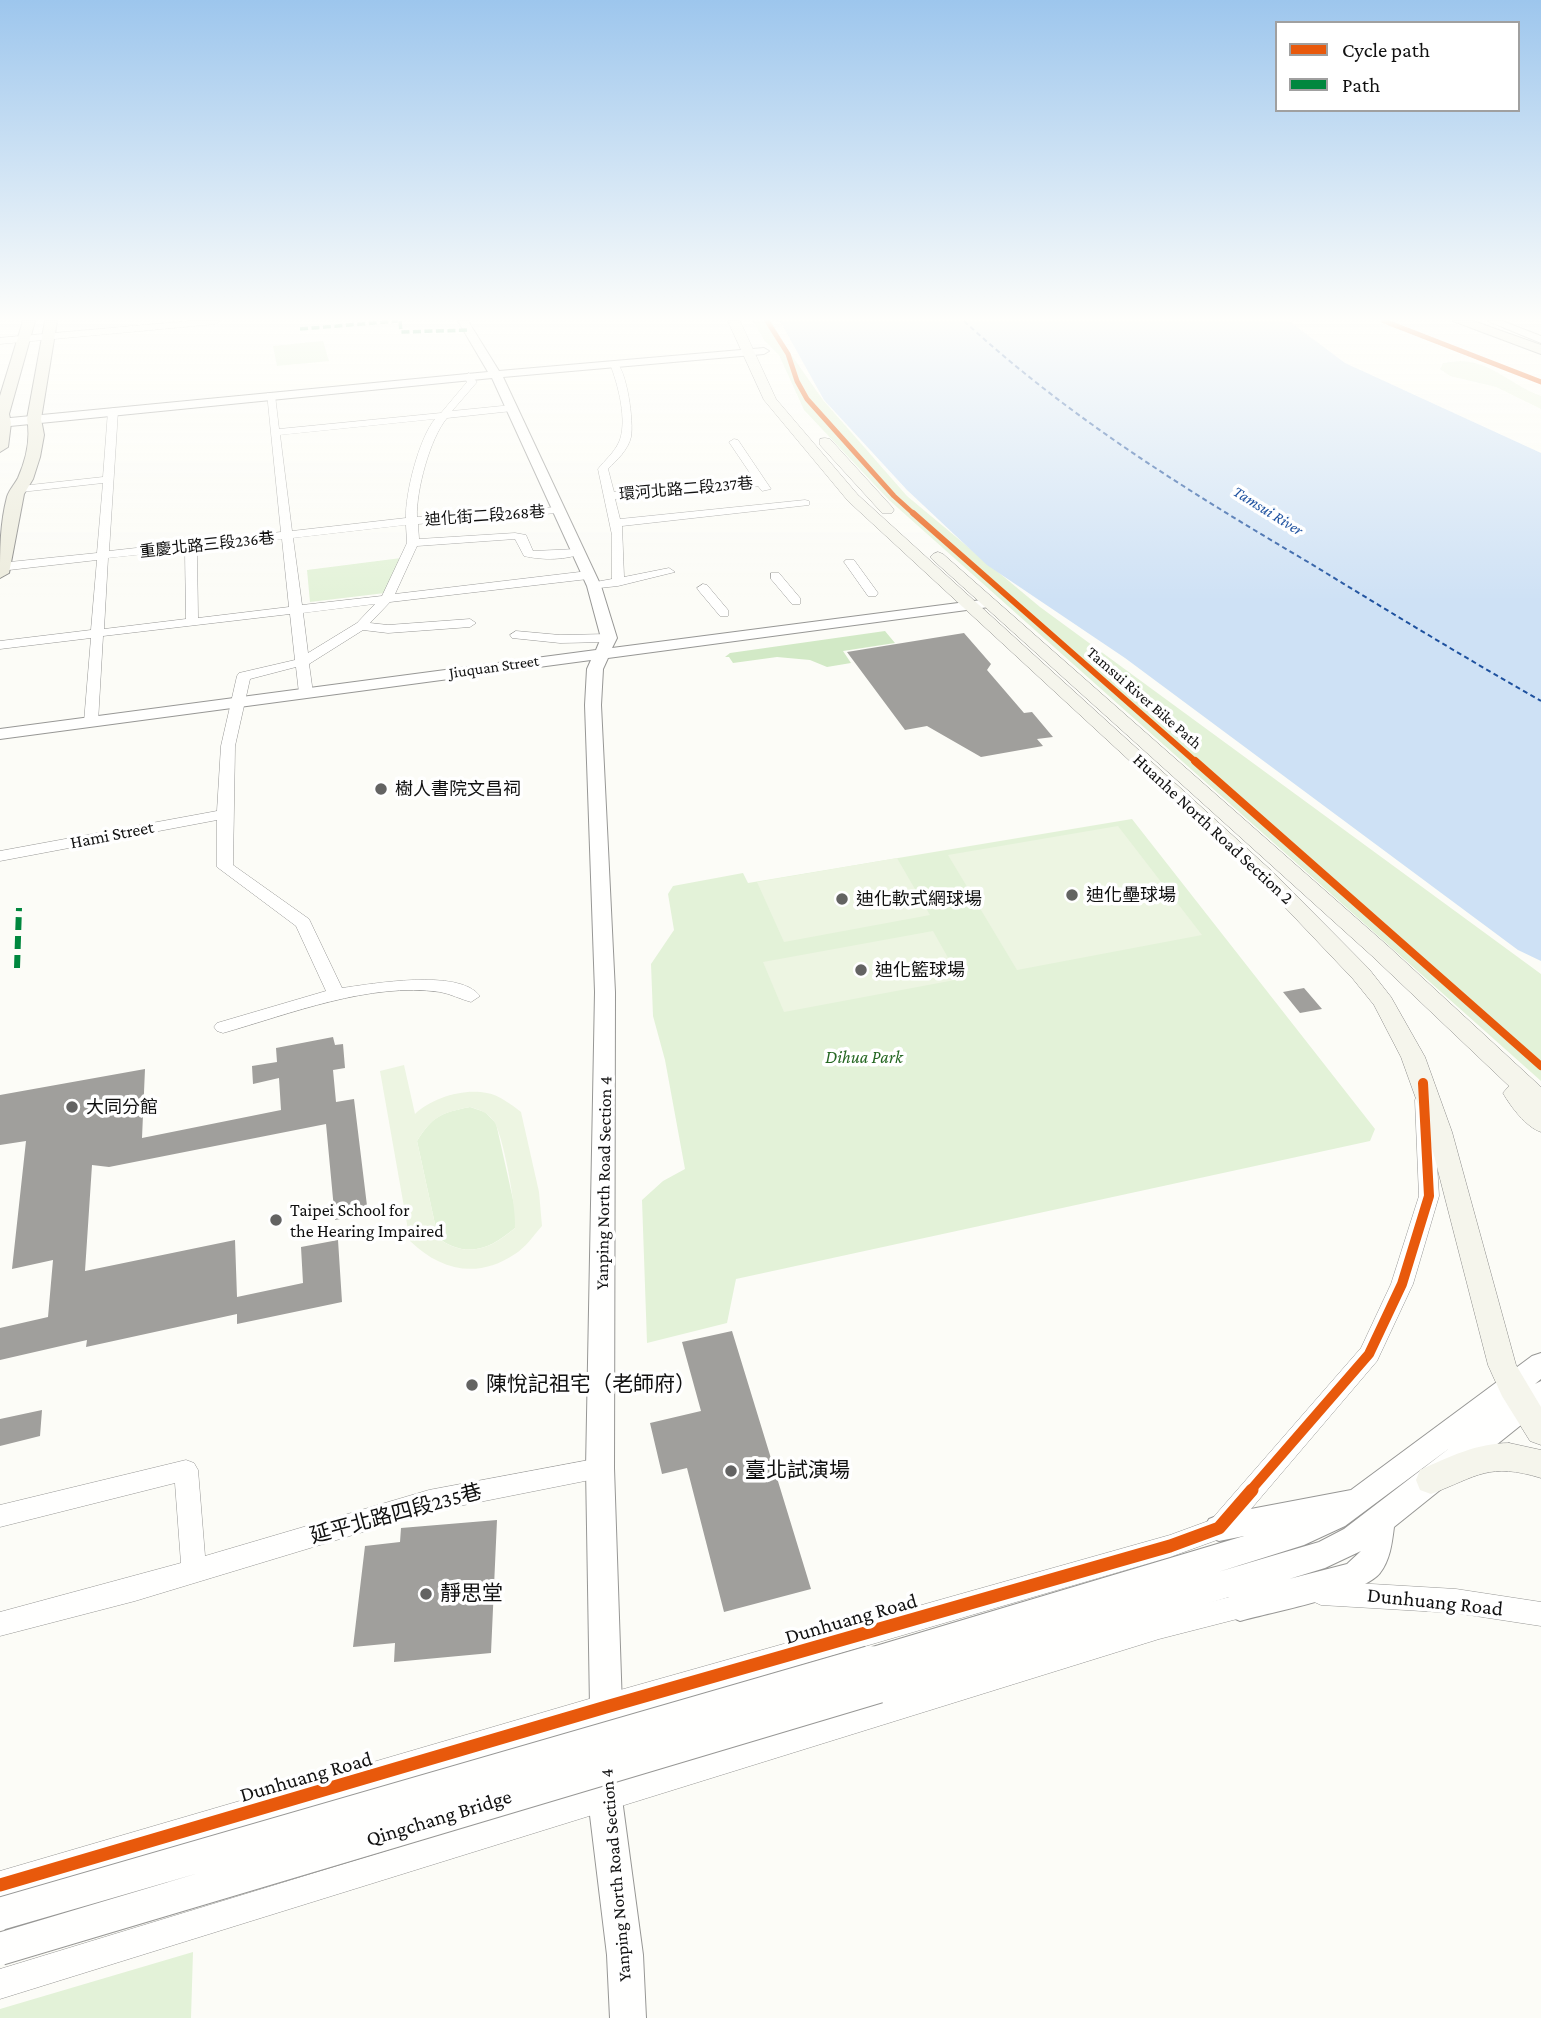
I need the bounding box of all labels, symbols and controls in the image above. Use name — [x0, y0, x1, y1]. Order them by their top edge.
legend — [1275, 21, 1520, 112]
text: Cycle path — [1342, 38, 1430, 62]
text: Path — [1342, 73, 1380, 97]
street label: 環河北路二段237巷 — [618, 474, 754, 504]
water label: Tamsui River — [1229, 482, 1307, 540]
street label: 迪化街二段268巷 — [424, 502, 546, 530]
street label: 重慶北路三段236巷 — [139, 528, 275, 562]
street label: Tamsui River Bike Path — [1083, 643, 1205, 753]
street label: Jiuquan Street — [448, 651, 540, 683]
street label: Huanhe North Road Section 2 — [1128, 749, 1298, 909]
place label: 樹人書院文昌祠 — [395, 778, 521, 800]
marker: 樹人書院文昌祠 — [373, 781, 389, 797]
street label: Hami Street — [68, 816, 156, 854]
place label: 迪化壘球場 — [1086, 884, 1176, 906]
marker: 迪化壘球場 — [1064, 887, 1080, 903]
place label: 迪化軟式網球場 — [856, 888, 982, 910]
marker: 迪化軟式網球場 — [834, 891, 850, 907]
place label: 迪化籃球場 — [875, 959, 965, 981]
marker: 迪化籃球場 — [853, 962, 869, 978]
park label: Dihua Park — [825, 1046, 903, 1068]
street label: Yanping North Road Section 4 — [591, 1076, 617, 1290]
place label: 大同分館 — [86, 1096, 158, 1118]
marker: 大同分館 — [64, 1099, 80, 1115]
place label: Taipei School for the Hearing Impaired — [290, 1199, 444, 1242]
marker: Taipei School for the Hearing Impaired — [268, 1212, 284, 1228]
place label: 陳悅記祖宅（老師府） — [486, 1372, 696, 1398]
marker: 陳悅記祖宅（老師府） — [464, 1377, 480, 1393]
place label: 臺北試演場 — [745, 1458, 850, 1484]
marker: 臺北試演場 — [723, 1463, 739, 1479]
street label: 延平北路四段235巷 — [307, 1479, 485, 1549]
place label: 靜思堂 — [440, 1581, 503, 1607]
street label: Dunhuang Road — [1366, 1582, 1504, 1622]
marker: 靜思堂 — [418, 1586, 434, 1602]
street label: Dunhuang Road — [782, 1588, 920, 1650]
street label: Dunhuang Road — [237, 1746, 375, 1808]
street label: Yanping North Road Section 4 — [596, 1768, 636, 1982]
street label: Qingchang Bridge — [363, 1784, 515, 1852]

